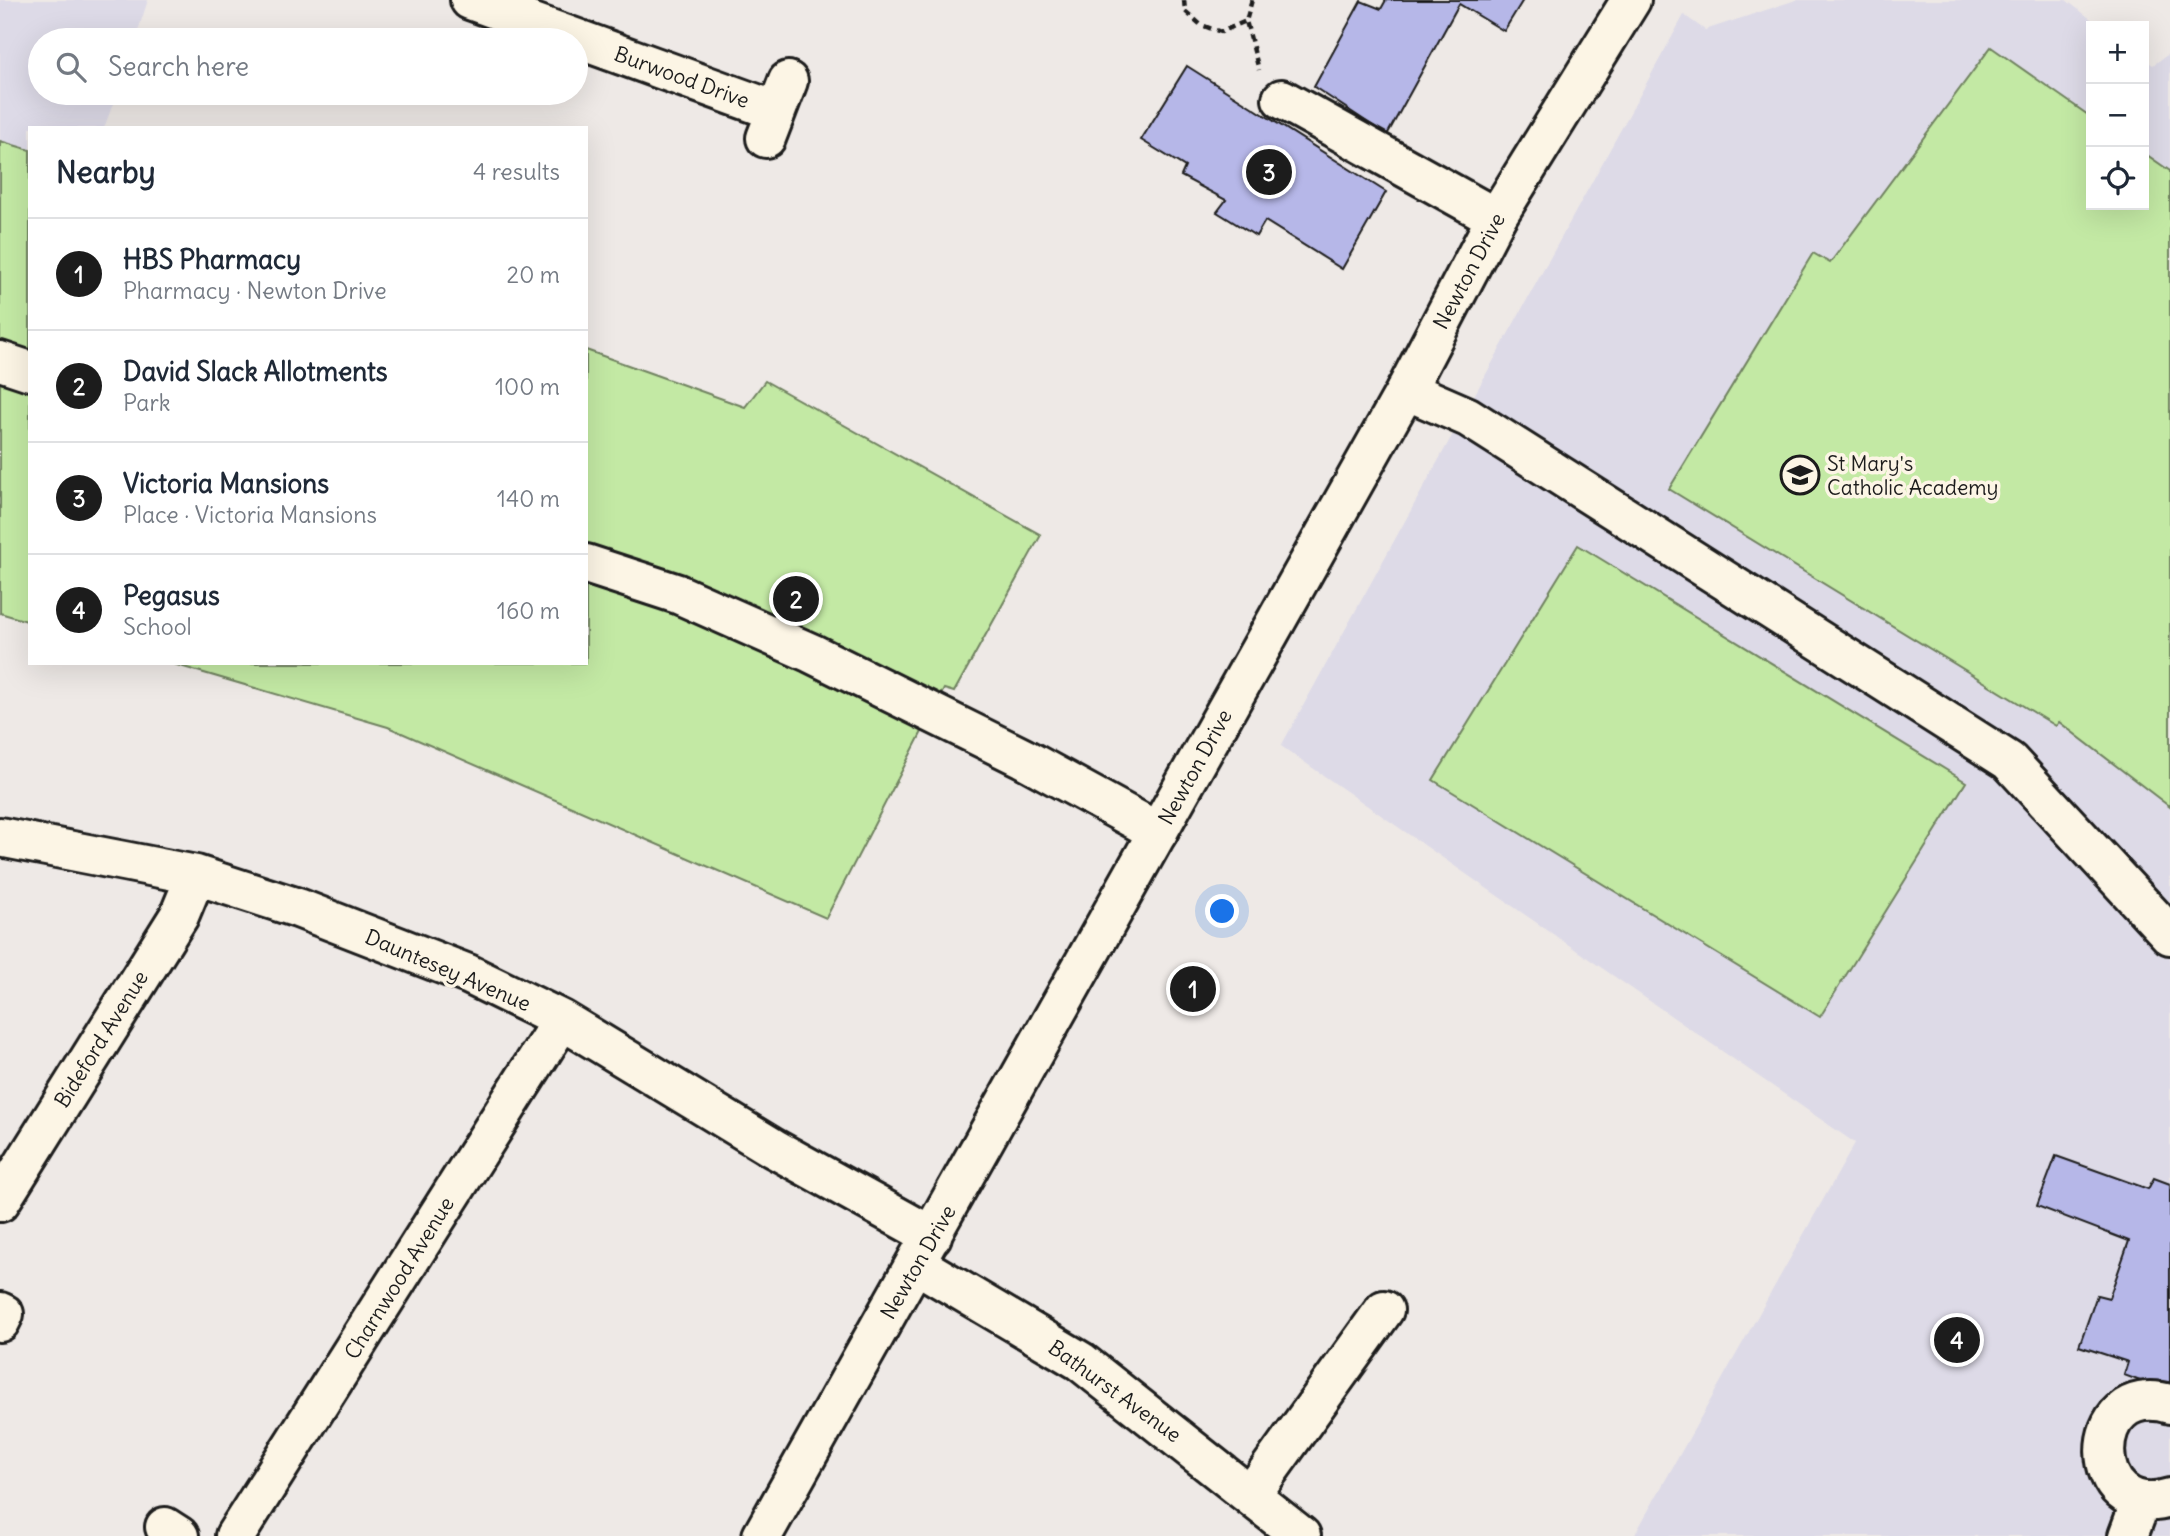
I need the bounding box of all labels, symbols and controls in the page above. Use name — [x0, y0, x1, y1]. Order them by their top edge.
map controls — [2086, 21, 2149, 210]
button: + — [2086, 21, 2149, 84]
search box — [28, 28, 588, 105]
street label: Burwood Drive — [611, 40, 753, 114]
icon: search — [52, 48, 90, 86]
text: Search here — [108, 50, 249, 83]
button: − — [2086, 84, 2149, 147]
pin: 3 — [1246, 146, 1292, 198]
button: locate — [2086, 147, 2149, 210]
text: Nearby — [56, 153, 156, 191]
text: 4 results — [473, 157, 560, 186]
street label: Newton Drive — [1427, 208, 1511, 334]
text: HBS Pharmacy — [123, 243, 301, 276]
text: 1 — [74, 260, 84, 289]
text: 20 m — [507, 260, 560, 289]
text: Pharmacy · Newton Drive — [123, 276, 387, 305]
text: David Slack Allotments — [123, 355, 388, 388]
text: 2 — [73, 372, 85, 401]
text: 100 m — [495, 372, 560, 401]
text: Park — [123, 388, 171, 417]
place label: St Mary's Catholic Academy — [1827, 450, 1998, 501]
school or university icon: St Mary's Catholic Academy — [1779, 454, 1821, 496]
text: Victoria Mansions — [123, 467, 329, 500]
text: 3 — [72, 484, 86, 513]
text: 140 m — [497, 484, 560, 513]
text: Place · Victoria Mansions — [123, 500, 377, 529]
pin: 2 — [773, 573, 819, 625]
text: Pegasus — [123, 579, 220, 612]
text: 4 — [72, 596, 86, 625]
text: 160 m — [497, 596, 560, 625]
text: School — [123, 612, 192, 641]
street label: Newton Drive — [1152, 705, 1238, 829]
your location — [1205, 894, 1239, 928]
street label: Dauntesey Avenue — [361, 923, 535, 1017]
pin: 1 — [1170, 963, 1216, 1015]
street label: Bideford Avenue — [48, 965, 154, 1113]
street label: Charnwood Avenue — [338, 1192, 460, 1364]
street label: Newton Drive — [874, 1200, 962, 1324]
pin: 4 — [1934, 1314, 1980, 1366]
street label: Bathurst Avenue — [1043, 1334, 1187, 1448]

